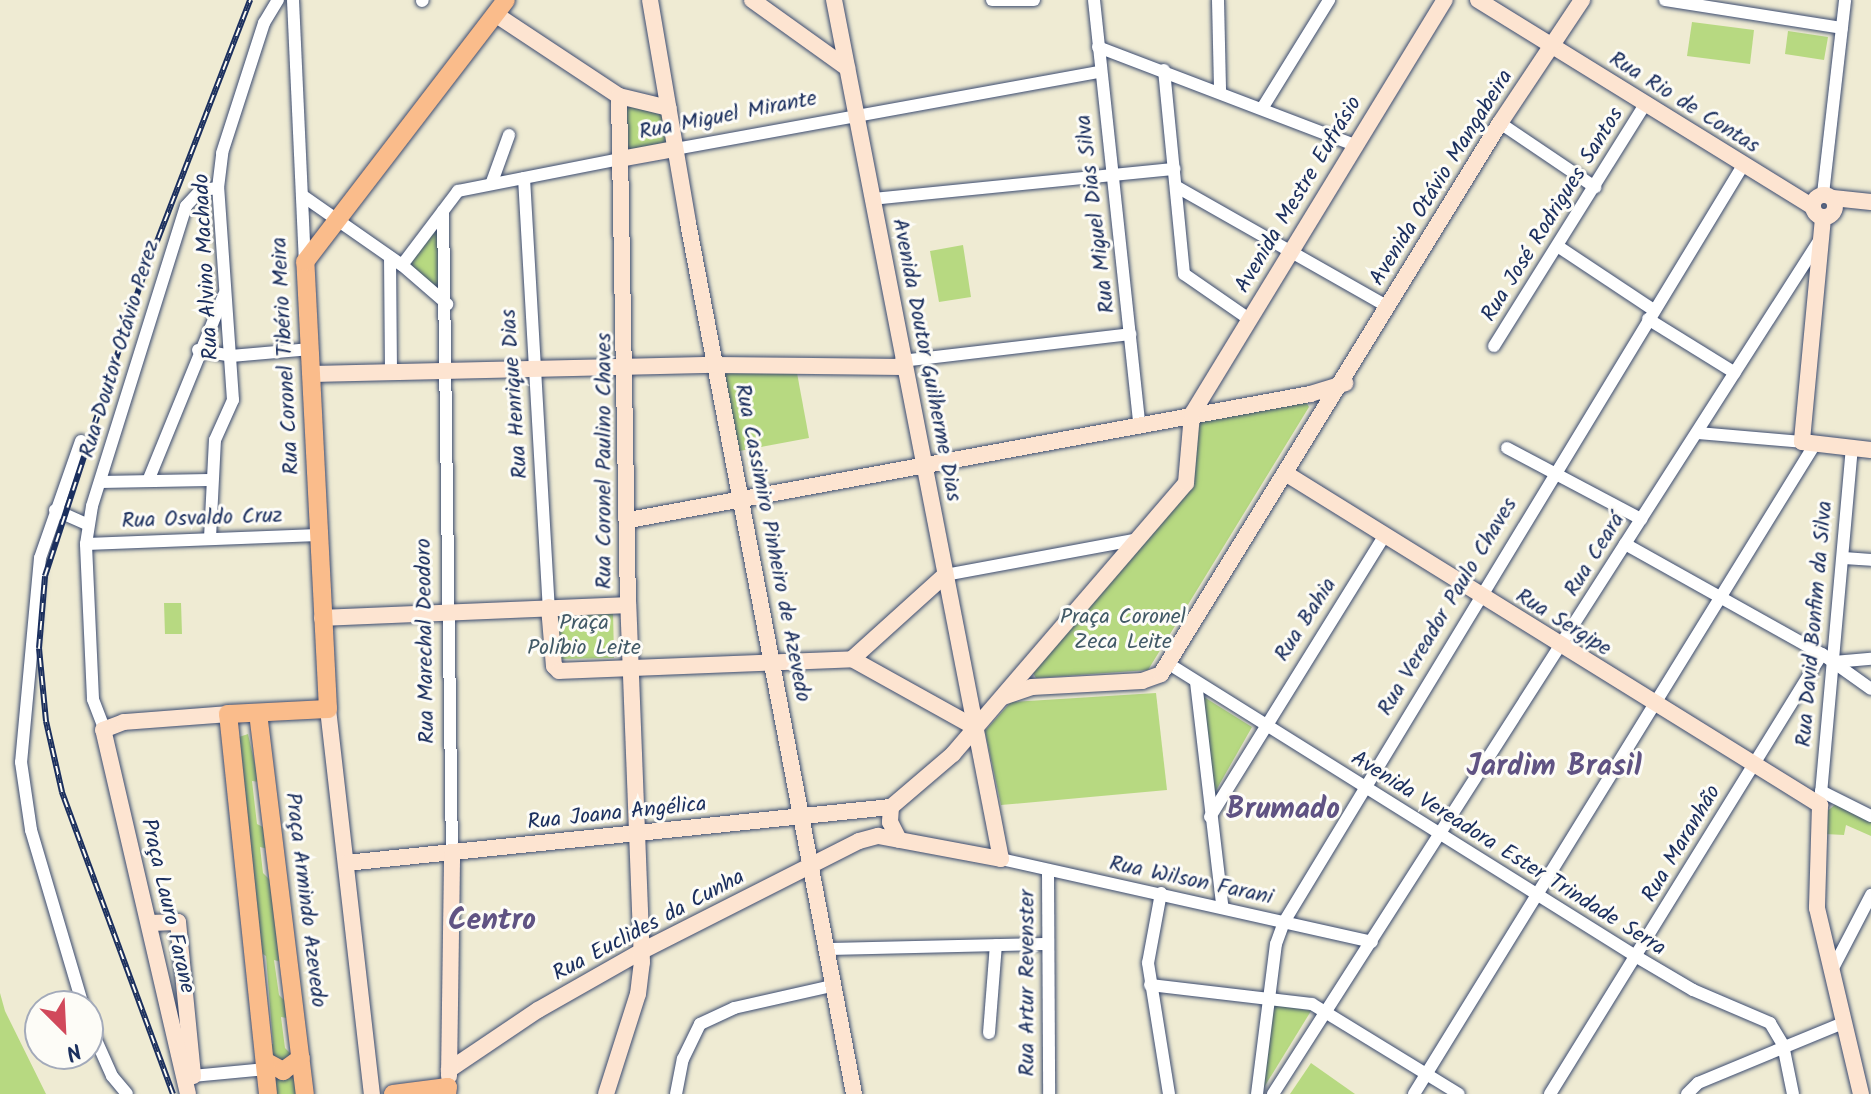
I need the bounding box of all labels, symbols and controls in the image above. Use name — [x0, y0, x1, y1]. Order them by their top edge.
street label: Rua Rio de Contas — [1604, 46, 1764, 160]
street label: Avenida Otávio Mangabeira — [1365, 65, 1519, 291]
street label: Rua Miguel Mirante — [637, 86, 819, 146]
street label: Avenida Mestre Eufrásio — [1230, 92, 1368, 298]
street label: Rua José Rodrigues Santos — [1476, 103, 1630, 327]
street label: Rua Miguel Dias Silva — [1071, 113, 1121, 315]
street label: Rua Alvino Machado — [189, 173, 225, 361]
street label: Avenida Doutor Guilherme Dias — [886, 216, 966, 504]
street label: Rua Coronel Tibério Meira — [267, 236, 305, 476]
street label: Rua Doutor Otávio Perez — [74, 237, 166, 461]
street label: Rua Henrique Dias — [496, 308, 534, 480]
street label: Rua Coronel Paulino Chaves — [592, 333, 618, 589]
street label: Rua Cassimiro Pinheiro de Azevedo — [728, 382, 816, 704]
street label: Rua Vereador Paulo Chaves — [1372, 493, 1524, 721]
street label: Rua David Bonfim da Silva — [1791, 500, 1839, 748]
street label: Rua Osvaldo Cruz — [121, 503, 283, 535]
street label: Rua Ceará — [1559, 508, 1631, 602]
street label: Rua Marechal Deodoro — [411, 538, 441, 744]
street label: Rua Bahia — [1269, 573, 1343, 667]
street label: Rua Sergipe — [1510, 583, 1616, 663]
park label: Praça Coronel Zeca Leite — [1060, 604, 1186, 656]
park label: Praça Políbio Leite — [527, 610, 641, 662]
street label: Avenida Vereadora Ester Trindade Serra — [1346, 746, 1670, 962]
district label: Jardim Brasil — [1466, 749, 1642, 785]
street label: Rua Maranhão — [1637, 781, 1727, 907]
street label: Praça Armindo Azevedo — [279, 791, 331, 1009]
street label: Rua Joana Angélica — [526, 791, 708, 837]
district label: Brumado — [1226, 792, 1340, 828]
street label: Praça Lauro Farane — [134, 816, 200, 996]
street label: Rua Wilson Farani — [1107, 851, 1275, 911]
street label: Rua Euclides da Cunha — [549, 864, 749, 988]
street label: Rua Artur Revenster — [1015, 889, 1041, 1077]
district label: Centro — [448, 903, 536, 939]
north arrow — [24, 990, 104, 1070]
text: N — [60, 1032, 87, 1069]

